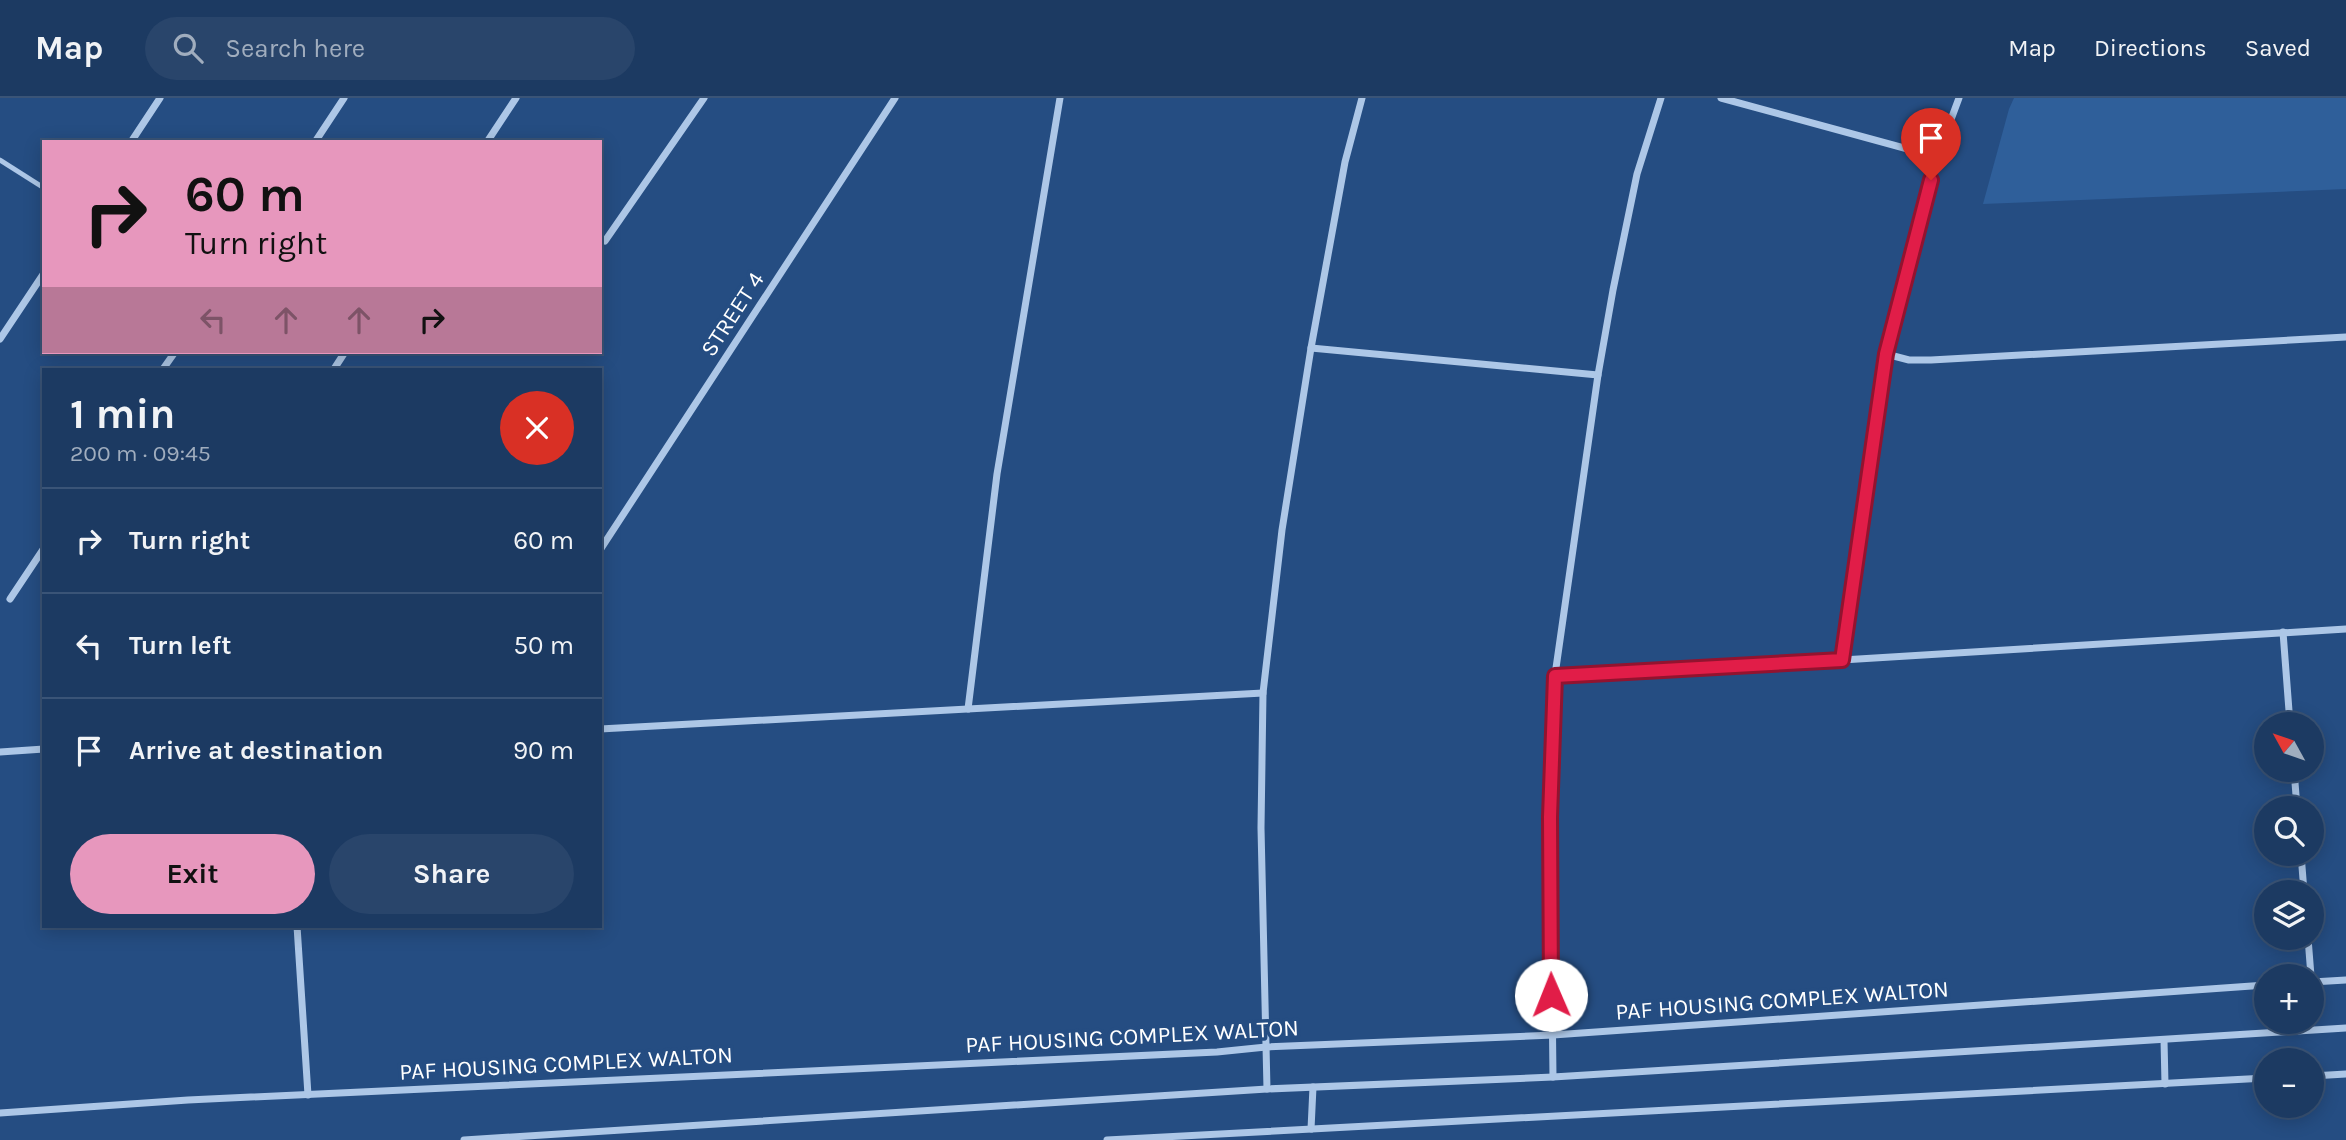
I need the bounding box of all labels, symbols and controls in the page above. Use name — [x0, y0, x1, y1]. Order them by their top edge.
search box — [145, 17, 635, 80]
text: Map — [35, 29, 103, 67]
icon: search — [169, 29, 207, 67]
text: Search here — [225, 33, 365, 64]
text: Map — [2008, 34, 2056, 62]
text: Directions — [2094, 34, 2207, 62]
text: Saved — [2245, 34, 2311, 62]
pin — [1901, 108, 1961, 180]
icon: arrive — [1912, 119, 1950, 157]
text: 60 m — [185, 166, 305, 223]
icon: right — [70, 168, 161, 259]
text: Turn right — [185, 225, 327, 262]
street label: STREET 4 — [695, 267, 770, 362]
icon: left — [194, 301, 232, 339]
icon: ahead — [267, 301, 305, 339]
icon: ahead — [340, 301, 378, 339]
icon: right — [413, 301, 451, 339]
text: 1 min — [70, 389, 175, 439]
button: close — [500, 391, 574, 465]
text: 200 m · 09:45 — [70, 440, 211, 467]
icon: right — [70, 522, 108, 560]
text: Turn right — [129, 525, 250, 556]
text: 60 m — [513, 525, 574, 556]
icon: left — [70, 627, 108, 665]
text: Turn left — [129, 630, 231, 661]
text: 50 m — [513, 630, 574, 661]
north arrow — [2254, 712, 2324, 782]
map controls — [2254, 712, 2324, 1118]
icon: arrive — [70, 732, 108, 770]
text: Arrive at destination — [129, 735, 383, 766]
text: 90 m — [513, 735, 574, 766]
button: search — [2254, 796, 2324, 866]
button: Exit — [70, 834, 315, 914]
button: Share — [329, 834, 574, 914]
button: layers — [2254, 880, 2324, 950]
position arrow — [1514, 958, 1588, 1032]
button: + — [2254, 964, 2324, 1034]
street label: PAF HOUSING COMPLEX WALTON — [1615, 975, 1950, 1026]
street label: PAF HOUSING COMPLEX WALTON — [965, 1014, 1299, 1059]
street label: PAF HOUSING COMPLEX WALTON — [399, 1041, 733, 1086]
button: − — [2254, 1048, 2324, 1118]

